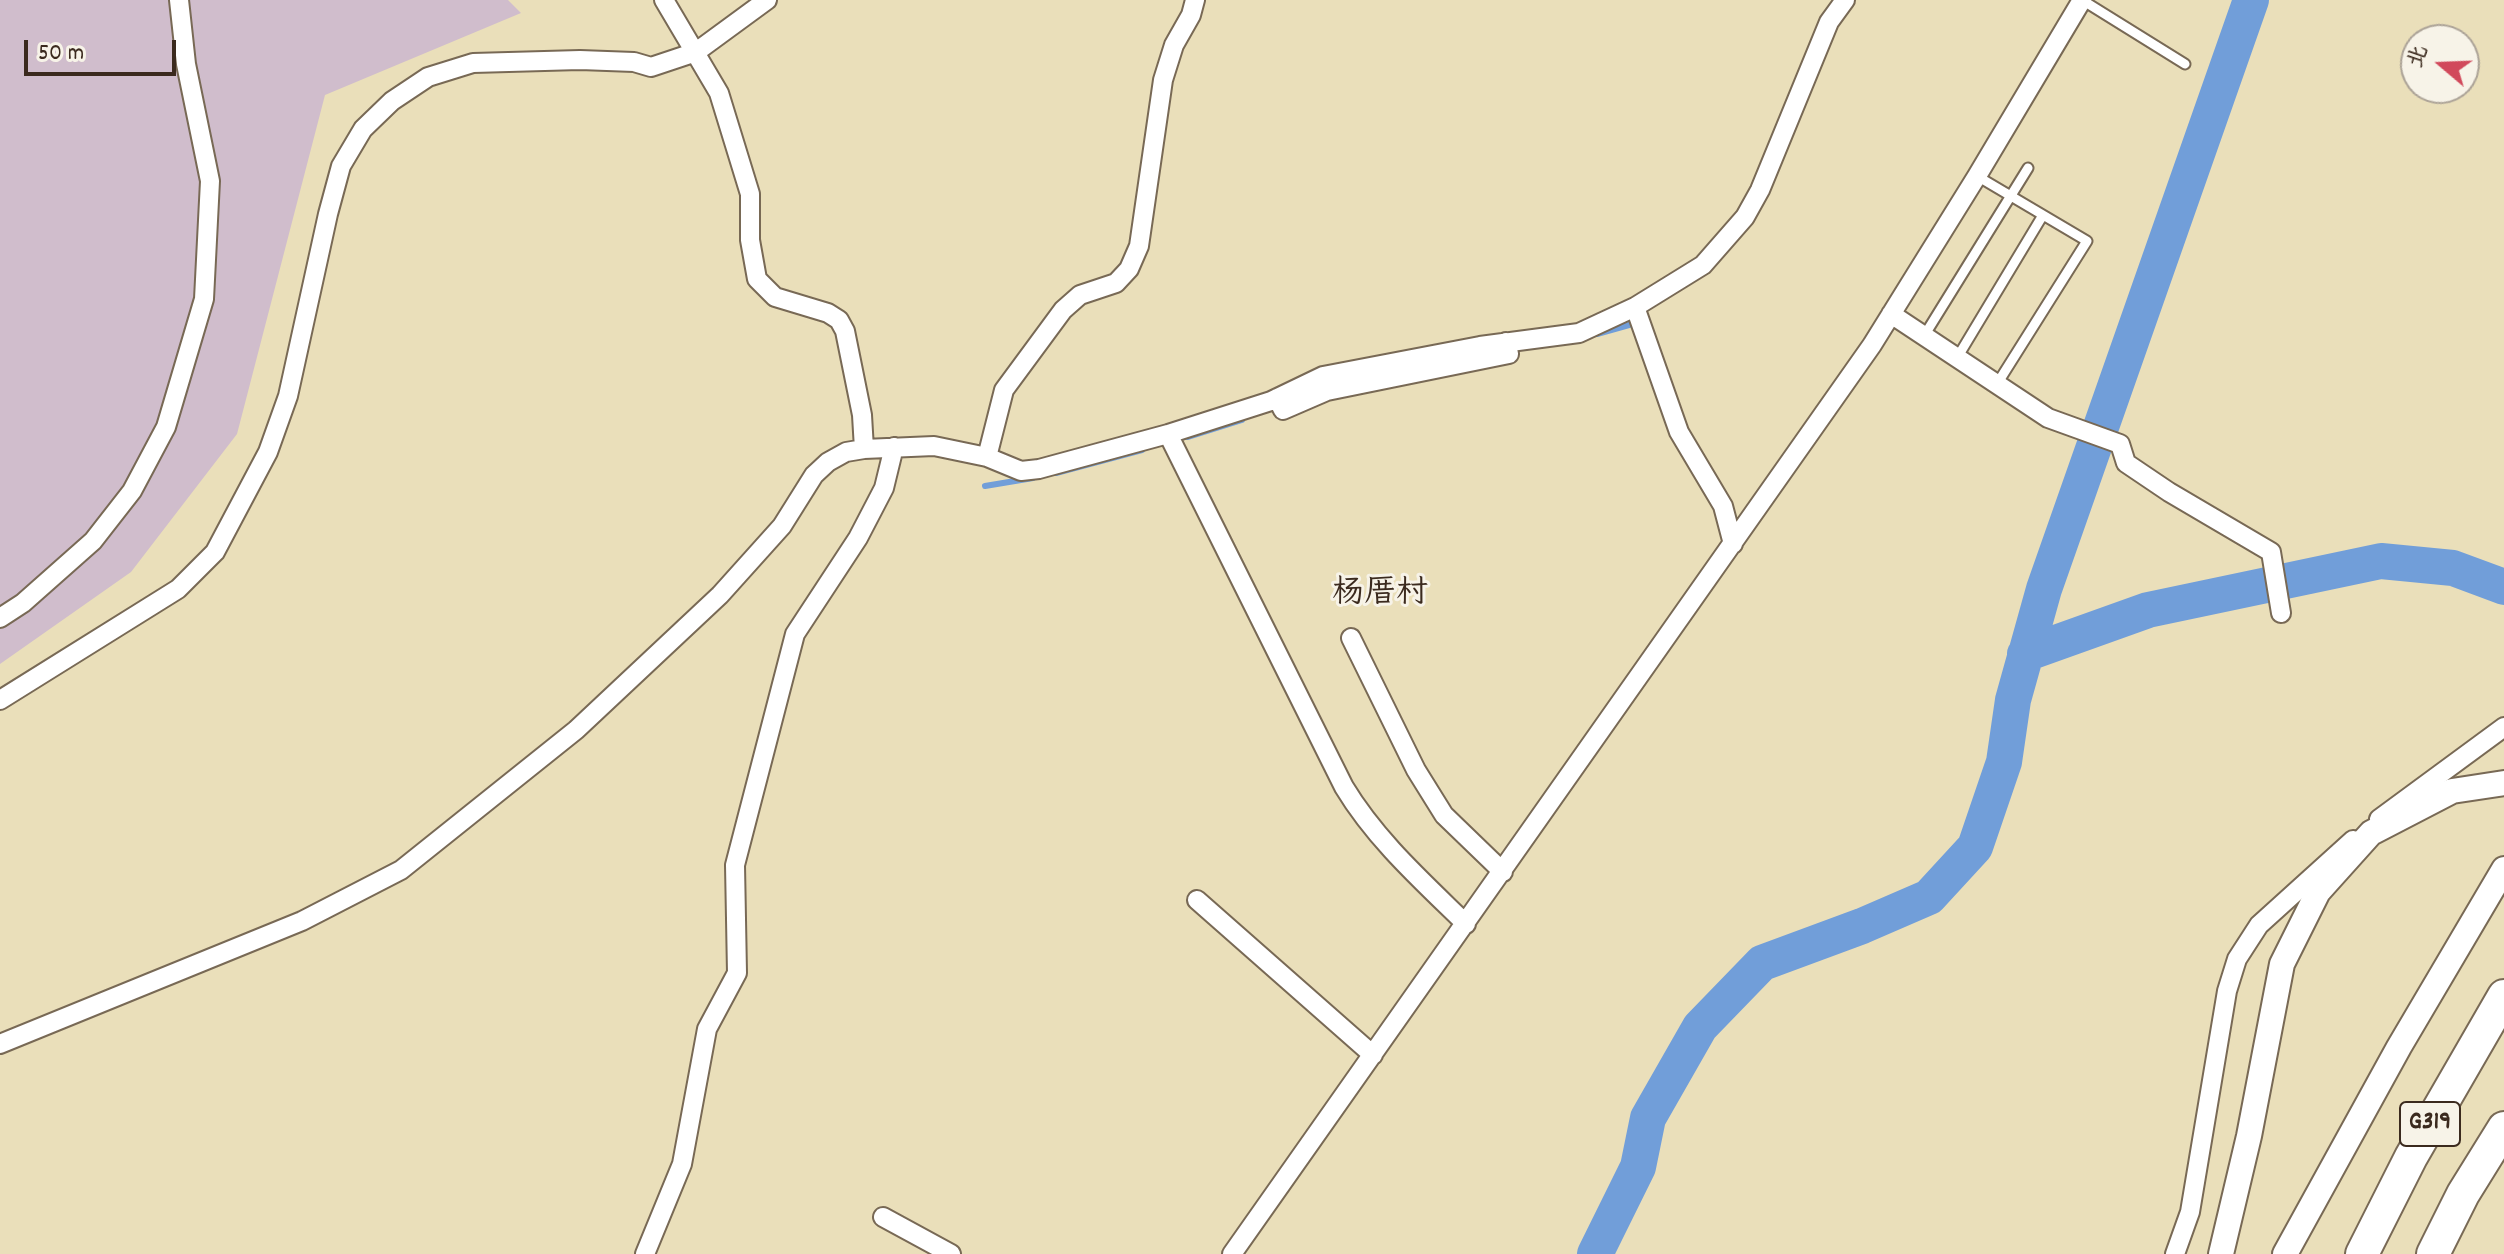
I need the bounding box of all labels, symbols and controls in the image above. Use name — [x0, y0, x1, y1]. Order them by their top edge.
scale bar — [28, 24, 180, 74]
north arrow — [2400, 24, 2480, 104]
text: 50 m — [38, 37, 84, 71]
text: 北 — [2400, 41, 2437, 72]
district label: 杨厝村 — [1332, 578, 1428, 616]
road number: G319 — [2400, 1102, 2460, 1146]

